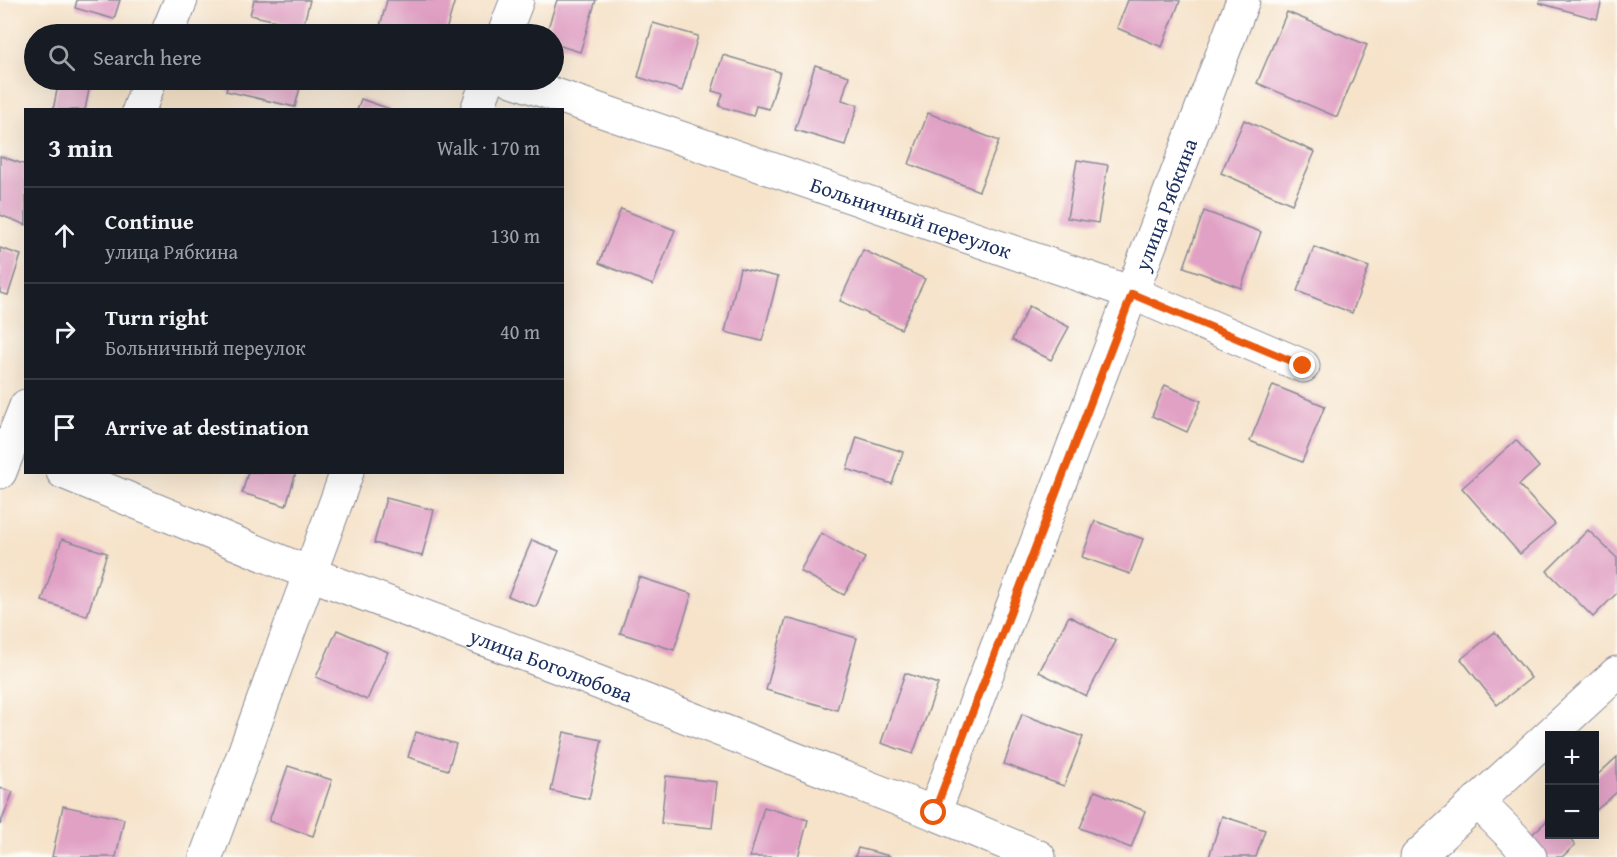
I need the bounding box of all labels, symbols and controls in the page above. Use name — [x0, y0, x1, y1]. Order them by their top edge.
search box — [24, 24, 564, 90]
icon: search — [45, 41, 78, 74]
text: Search here — [93, 41, 202, 73]
text: 3 min — [48, 128, 113, 167]
text: Walk · 170 m — [437, 133, 540, 162]
street label: улица Рябкина — [1126, 134, 1205, 276]
street label: Больничный переулок — [806, 168, 1016, 266]
text: Continue — [105, 205, 194, 237]
icon: ahead — [48, 219, 81, 252]
text: 130 m — [490, 221, 540, 250]
text: улица Рябкина — [105, 237, 238, 266]
text: Turn right — [105, 301, 208, 333]
icon: right — [48, 315, 81, 348]
text: 40 m — [500, 317, 540, 346]
text: Больничный переулок — [105, 333, 306, 362]
route end — [1289, 352, 1315, 378]
icon: arrive — [48, 411, 81, 444]
text: Arrive at destination — [105, 411, 309, 443]
street label: улица Боголюбова — [464, 619, 637, 710]
map controls — [1545, 731, 1599, 839]
button: + — [1545, 731, 1599, 785]
button: − — [1545, 785, 1599, 839]
route start — [920, 799, 946, 825]

